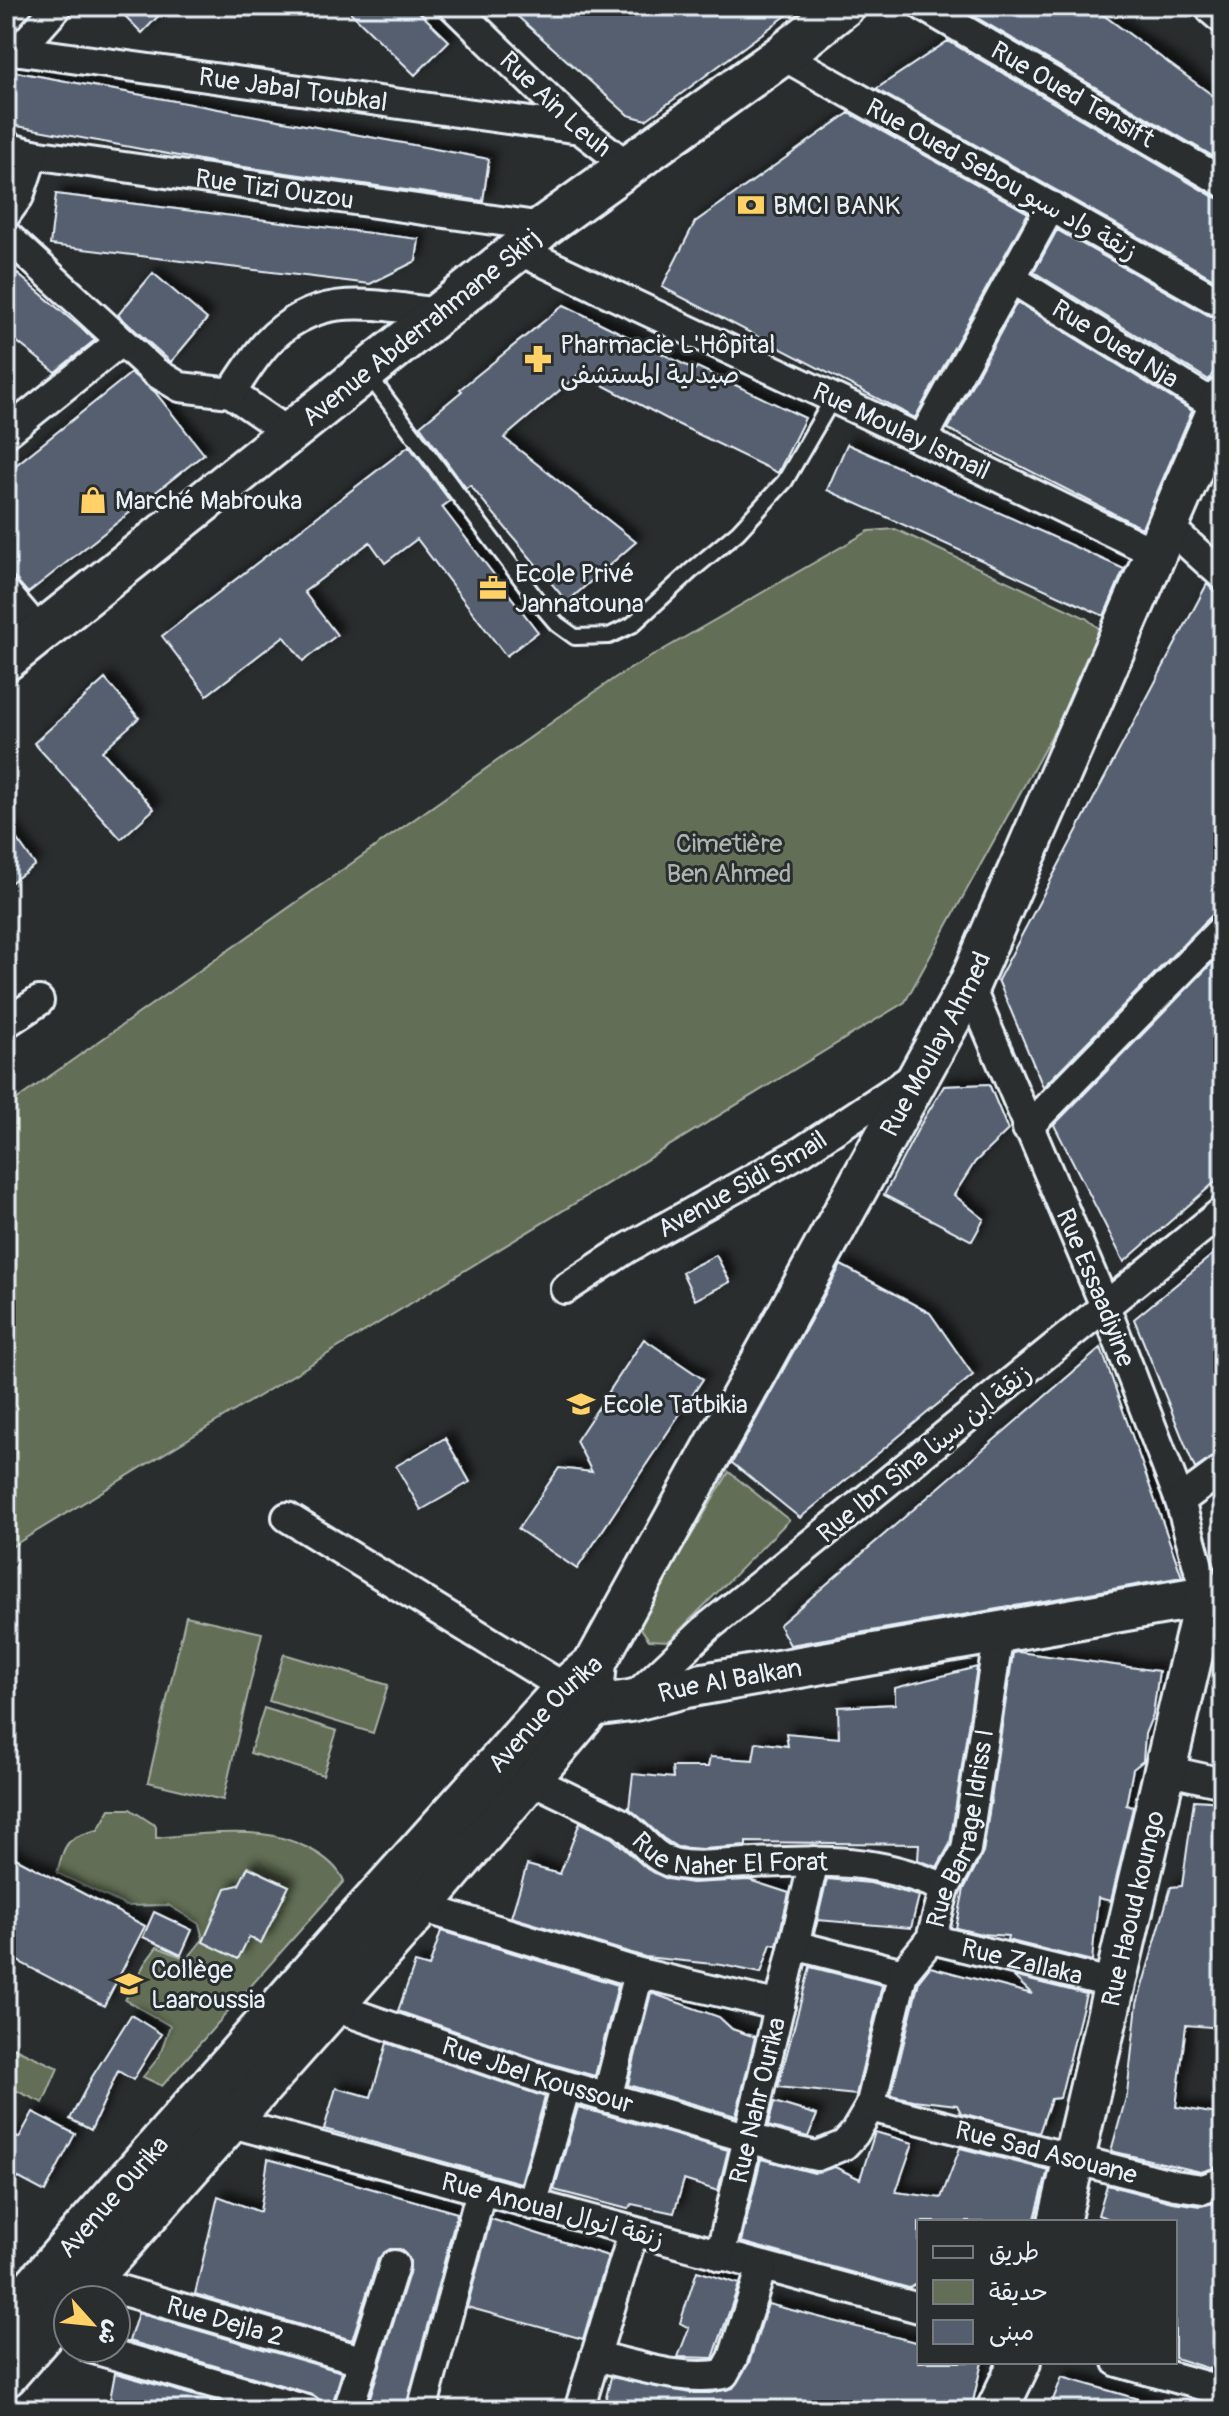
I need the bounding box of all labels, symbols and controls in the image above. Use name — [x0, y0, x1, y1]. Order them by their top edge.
street label: Rue Oued Tensift — [985, 35, 1161, 156]
street label: Rue Ain Leuh — [493, 45, 617, 164]
street label: Rue Jabal Toubkal — [197, 61, 389, 119]
street label: Rue Oued Sebou زنقة واد سبو — [860, 92, 1143, 268]
street label: Rue Tizi Ouzou — [193, 162, 356, 217]
bank icon: BMCI BANK — [736, 190, 766, 220]
place label: BMCI BANK — [773, 190, 901, 222]
street label: Avenue Abderrahmane Skirj — [296, 222, 548, 434]
street label: Rue Oued Nja — [1046, 293, 1184, 396]
place label: Pharmacie L'Hôpital صيدلية المستشفى — [560, 329, 776, 391]
pharmacy icon: Pharmacie L'Hôpital صيدلية المستشفى — [523, 344, 553, 374]
street label: Rue Moulay Ismail — [807, 376, 995, 487]
shop icon: Marché Mabrouka — [78, 485, 108, 515]
place label: Marché Mabrouka — [115, 485, 302, 517]
place label: Ecole Privé Jannatouna — [515, 558, 644, 620]
office icon: Ecole Privé Jannatouna — [478, 573, 508, 603]
park label: Cimetière Ben Ahmed — [666, 828, 792, 890]
street label: Rue Moulay Ahmed — [874, 947, 998, 1142]
street label: Avenue Sidi Smail — [652, 1124, 833, 1245]
street label: Rue Essaadiyine — [1049, 1204, 1142, 1371]
street label: Rue Ibn Sina زنقة ابن سينا — [811, 1357, 1038, 1550]
school or university icon: Ecole Tatbikia — [566, 1389, 596, 1419]
place label: Ecole Tatbikia — [603, 1389, 748, 1421]
street label: Avenue Ourika — [481, 1648, 609, 1780]
street label: Rue Al Balkan — [655, 1652, 804, 1710]
street label: Rue Barrage Idriss I — [920, 1727, 1001, 1931]
street label: Rue Haoud koungo — [1095, 1808, 1172, 2010]
street label: Rue Naher El Forat — [624, 1826, 829, 1883]
street label: Rue Zallaka — [958, 1932, 1086, 1993]
place label: Collège Laaroussia — [151, 1954, 266, 2016]
school or university icon: Collège Laaroussia — [114, 1969, 144, 1999]
street label: Rue Nahr Ourika — [723, 2014, 793, 2187]
street label: Rue Jbel Koussour — [438, 2030, 637, 2121]
street label: Rue Sad Asouane — [952, 2114, 1141, 2192]
street label: Avenue Ourika — [52, 2129, 176, 2265]
street label: Rue Anoual زنقة انوال — [438, 2166, 667, 2256]
legend — [917, 2220, 1177, 2364]
text: طريق — [989, 2238, 1039, 2267]
text: حديقة — [989, 2278, 1048, 2307]
north arrow — [52, 2284, 132, 2364]
street label: Rue Dejla 2 — [163, 2289, 287, 2354]
text: ش — [91, 2315, 127, 2350]
text: مبنى — [989, 2318, 1034, 2347]

